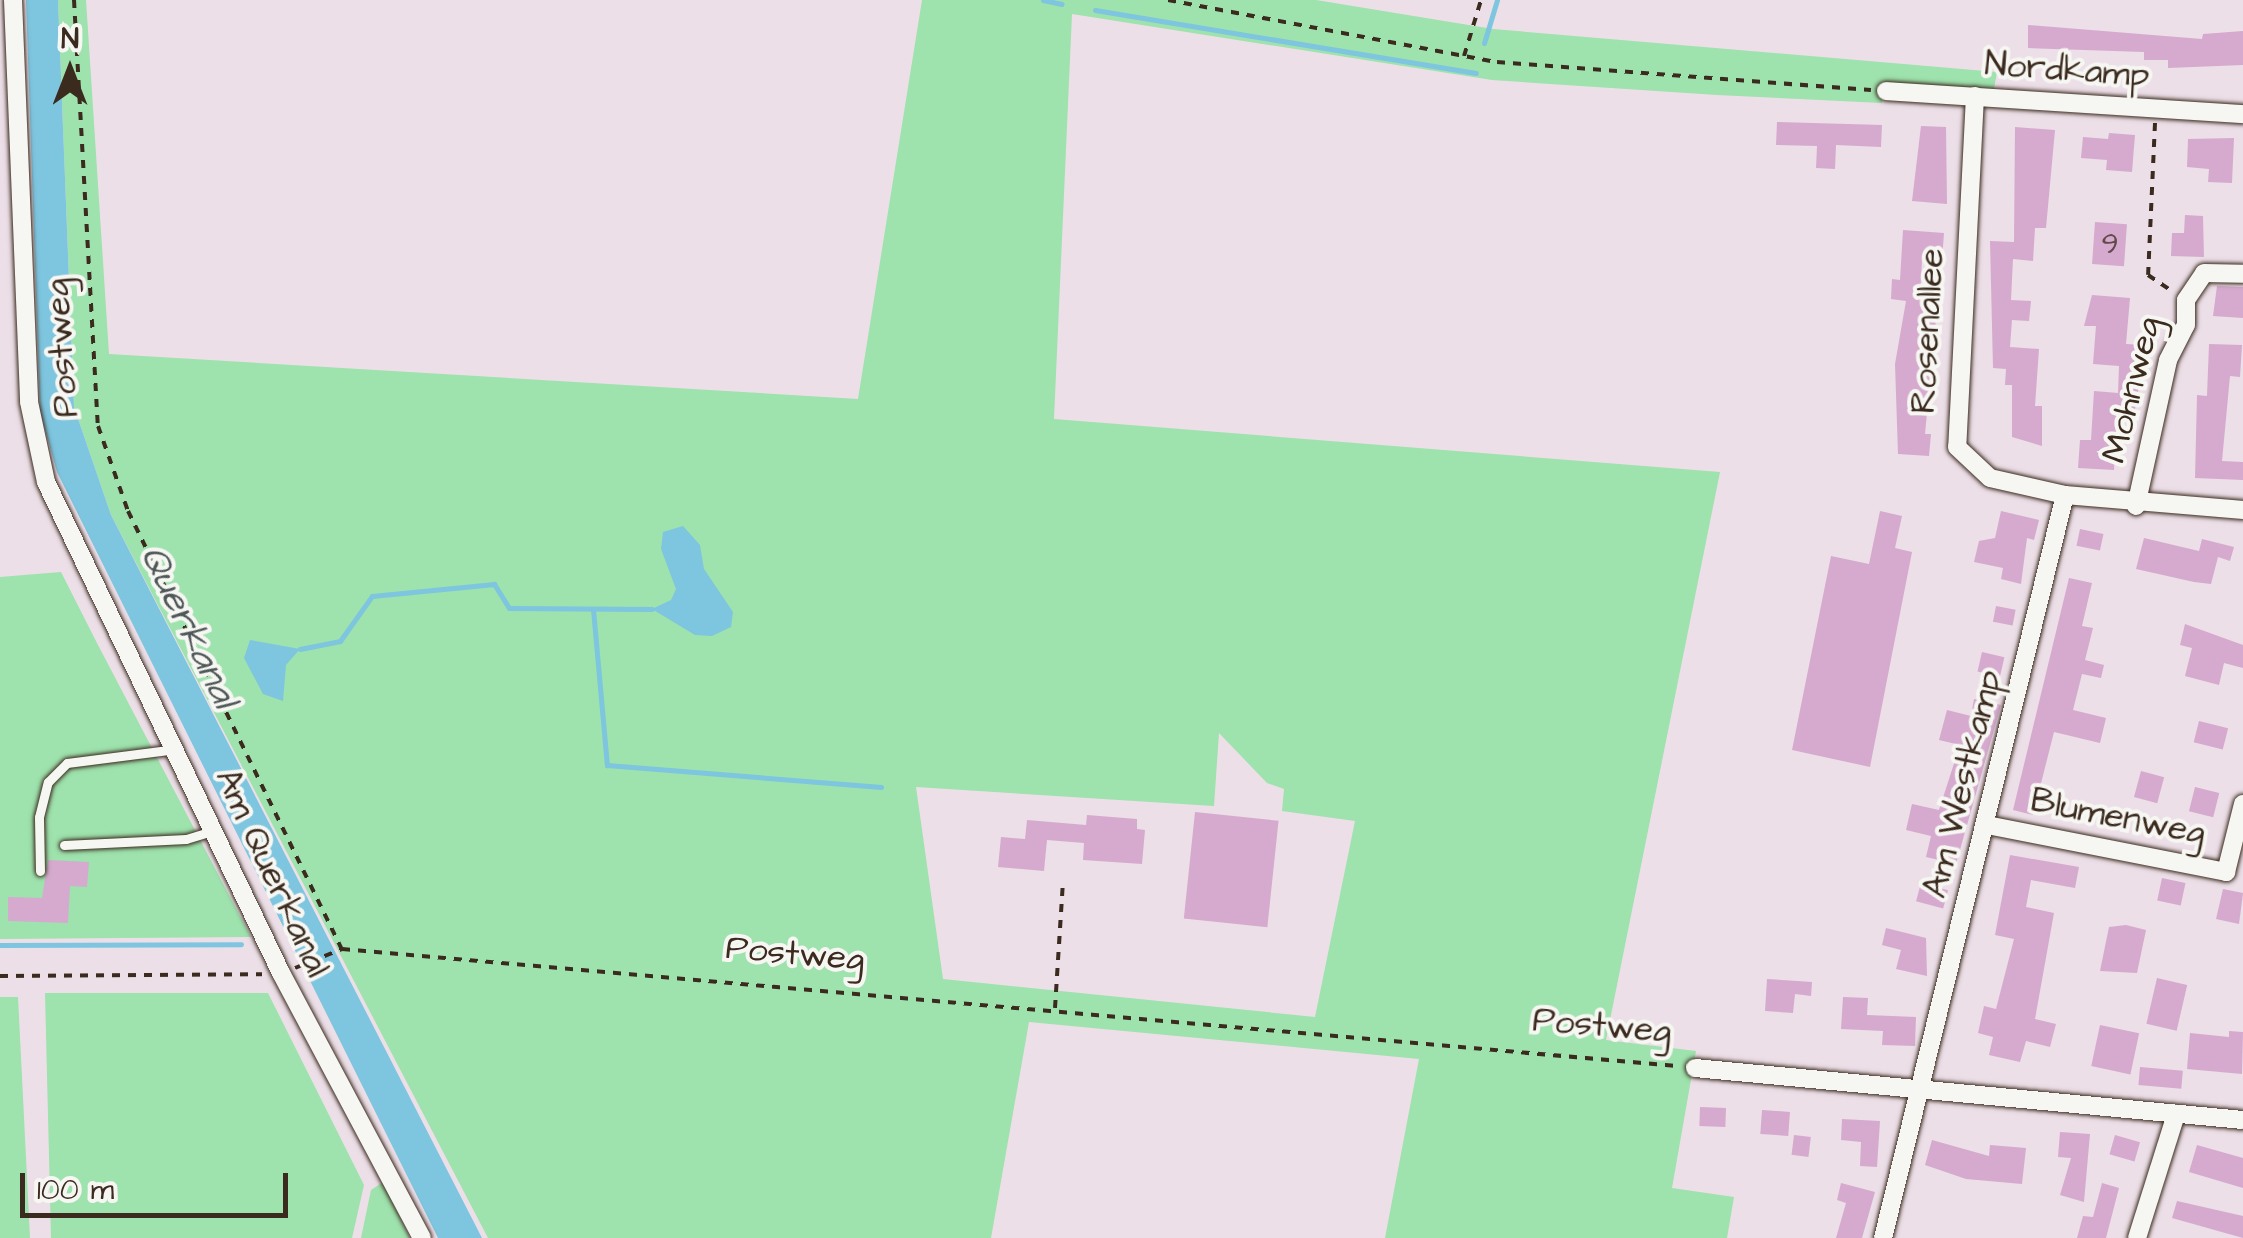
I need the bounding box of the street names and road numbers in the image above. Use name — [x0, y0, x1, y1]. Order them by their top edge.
street label: Nordkamp — [1983, 43, 2151, 97]
street label: Rosenallee — [1903, 247, 1953, 415]
street label: Postweg — [36, 277, 88, 419]
street label: Mohnweg — [2094, 313, 2170, 467]
street label: Am Westkamp — [1914, 666, 2012, 902]
street label: Am Querkanal — [205, 762, 339, 984]
street label: Blumenweg — [2027, 779, 2209, 855]
street label: Postweg — [724, 927, 866, 981]
street label: Postweg — [1531, 999, 1673, 1053]

